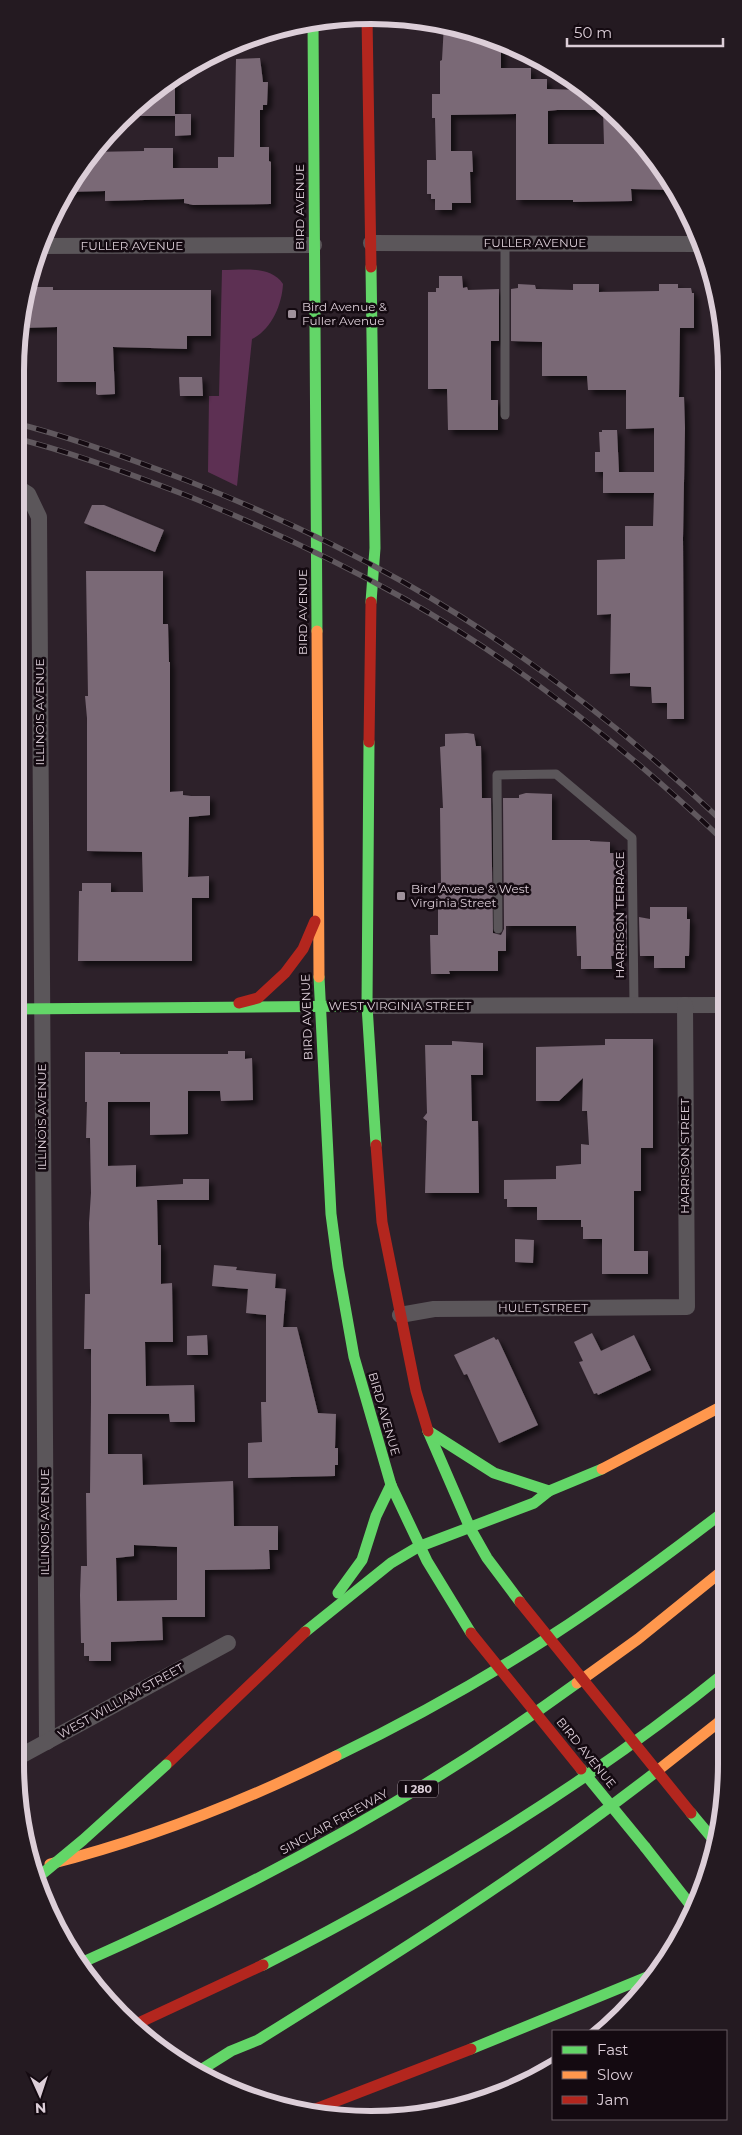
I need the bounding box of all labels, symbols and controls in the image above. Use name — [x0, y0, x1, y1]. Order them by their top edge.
scale bar — [567, 15, 723, 47]
text: 50 m — [574, 23, 612, 42]
street label: BIRD AVENUE — [292, 164, 307, 250]
street label: FULLER AVENUE — [484, 235, 586, 250]
street label: FULLER AVENUE — [81, 238, 183, 253]
place label: Bird Avenue & Fuller Avenue — [302, 299, 387, 328]
marker: Bird Avenue & Fuller Avenue — [286, 308, 298, 320]
street label: BIRD AVENUE — [295, 569, 310, 655]
street label: ILLINOIS AVENUE — [32, 658, 47, 766]
street label: HARRISON TERRACE — [612, 852, 627, 978]
place label: Bird Avenue & West Virginia Street — [411, 881, 530, 910]
marker: Bird Avenue & West Virginia Street — [395, 890, 407, 902]
street label: BIRD AVENUE — [298, 974, 315, 1060]
street label: WEST VIRGINIA STREET — [329, 998, 471, 1013]
street label: ILLINOIS AVENUE — [34, 1063, 49, 1171]
street label: HARRISON STREET — [677, 1098, 692, 1214]
street label: HULET STREET — [498, 1300, 588, 1315]
street label: BIRD AVENUE — [365, 1370, 404, 1457]
street label: ILLINOIS AVENUE — [37, 1468, 52, 1576]
street label: WEST WILLIAM STREET — [55, 1660, 187, 1742]
street label: BIRD AVENUE — [553, 1715, 619, 1791]
road number: I 280 — [398, 1780, 438, 1798]
street label: SINCLAIR FREEWAY — [277, 1785, 391, 1857]
legend — [552, 2030, 727, 2120]
text: Fast — [597, 2040, 628, 2059]
text: Slow — [597, 2065, 633, 2084]
north arrow — [15, 2070, 65, 2120]
text: Jam — [596, 2090, 629, 2109]
text: N — [35, 2099, 47, 2117]

